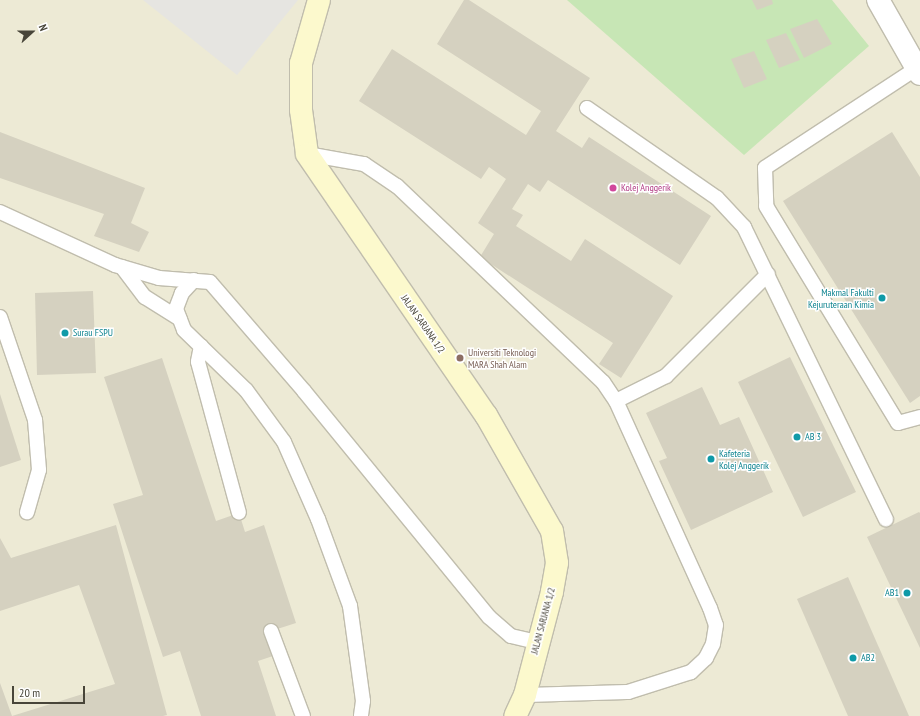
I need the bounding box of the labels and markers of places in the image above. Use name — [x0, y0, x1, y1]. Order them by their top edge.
place label: Kolej Anggerik — [621, 182, 671, 194]
marker: Kolej Anggerik — [608, 183, 618, 193]
place label: Makmal Fakulti Kejuruteraan Kimia — [808, 286, 874, 310]
marker: Makmal Fakulti Kejuruteraan Kimia — [877, 293, 887, 303]
place label: Surau FSPU — [73, 327, 113, 339]
marker: Surau FSPU — [60, 328, 70, 338]
place label: Universiti Teknologi MARA Shah Alam — [468, 346, 536, 370]
marker: Universiti Teknologi MARA Shah Alam — [455, 353, 465, 363]
place label: AB 3 — [805, 431, 821, 443]
marker: AB 3 — [792, 432, 802, 442]
place label: Kafeteria Kolej Anggerik — [719, 447, 769, 470]
marker: Kafeteria Kolej Anggerik — [706, 454, 716, 464]
place label: AB1 — [885, 587, 899, 599]
marker: AB1 — [902, 588, 912, 598]
place label: AB2 — [861, 652, 875, 664]
marker: AB2 — [848, 653, 858, 663]

